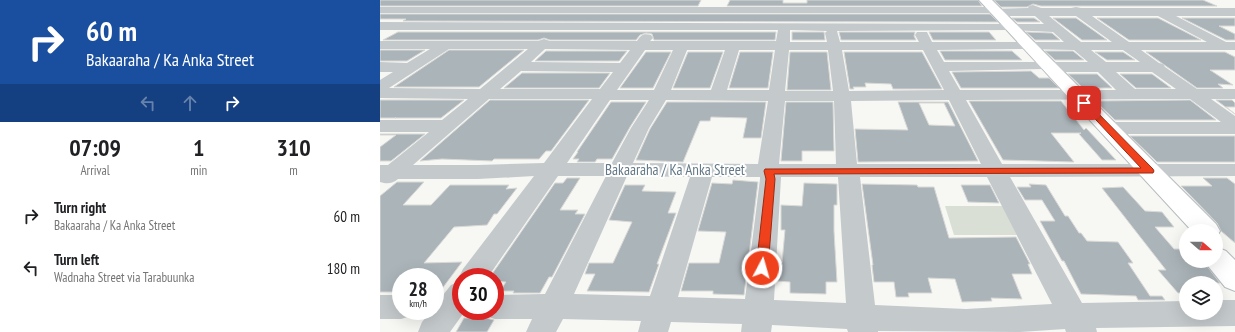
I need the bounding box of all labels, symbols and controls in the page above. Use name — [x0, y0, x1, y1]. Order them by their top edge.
text: 60 m — [86, 12, 137, 49]
icon: right — [20, 16, 72, 68]
text: Bakaaraha / Ka Anka Street — [86, 48, 254, 71]
pin — [1067, 86, 1101, 120]
icon: left — [137, 92, 159, 114]
icon: ahead — [179, 92, 201, 114]
icon: right — [221, 92, 243, 114]
icon: arrive — [1073, 92, 1095, 114]
text: 07:09 — [69, 132, 121, 163]
text: 1 — [193, 132, 204, 163]
text: 310 — [276, 132, 311, 163]
street label: Bakaaraha / Ka Anka Street — [605, 160, 745, 179]
text: Arrival — [80, 162, 110, 179]
text: min — [190, 162, 207, 179]
text: m — [289, 162, 298, 179]
text: Turn right — [54, 198, 106, 217]
icon: right — [20, 205, 42, 227]
text: 60 m — [334, 207, 360, 226]
text: Bakaaraha / Ka Anka Street — [54, 217, 175, 234]
north arrow — [1179, 224, 1223, 268]
map controls — [1179, 224, 1223, 320]
position arrow — [741, 247, 783, 289]
text: Turn left — [54, 250, 99, 269]
icon: left — [20, 257, 42, 279]
text: 180 m — [327, 259, 360, 278]
speed limit sign: 30 — [452, 268, 504, 320]
text: Wadnaha Street via Tarabuunka — [54, 269, 194, 286]
text: 28 — [408, 276, 428, 302]
button: layers — [1179, 276, 1223, 320]
text: km/h — [409, 297, 427, 310]

